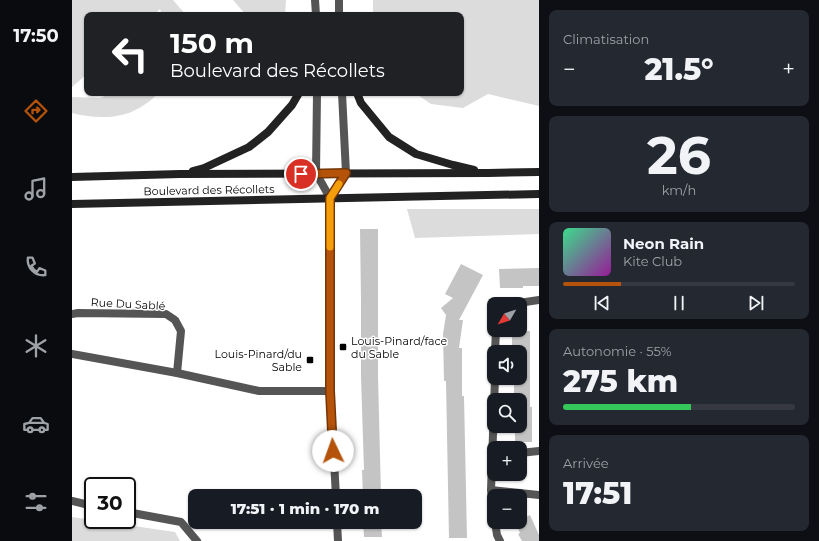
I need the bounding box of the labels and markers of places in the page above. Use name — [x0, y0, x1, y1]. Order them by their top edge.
pin — [284, 157, 318, 191]
place label: Louis-Pinard/face du Sable — [351, 334, 448, 361]
marker: Louis-Pinard/face du Sable — [338, 342, 348, 352]
place label: Louis-Pinard/du Sable — [214, 347, 302, 374]
marker: Louis-Pinard/du Sable — [305, 355, 315, 365]

